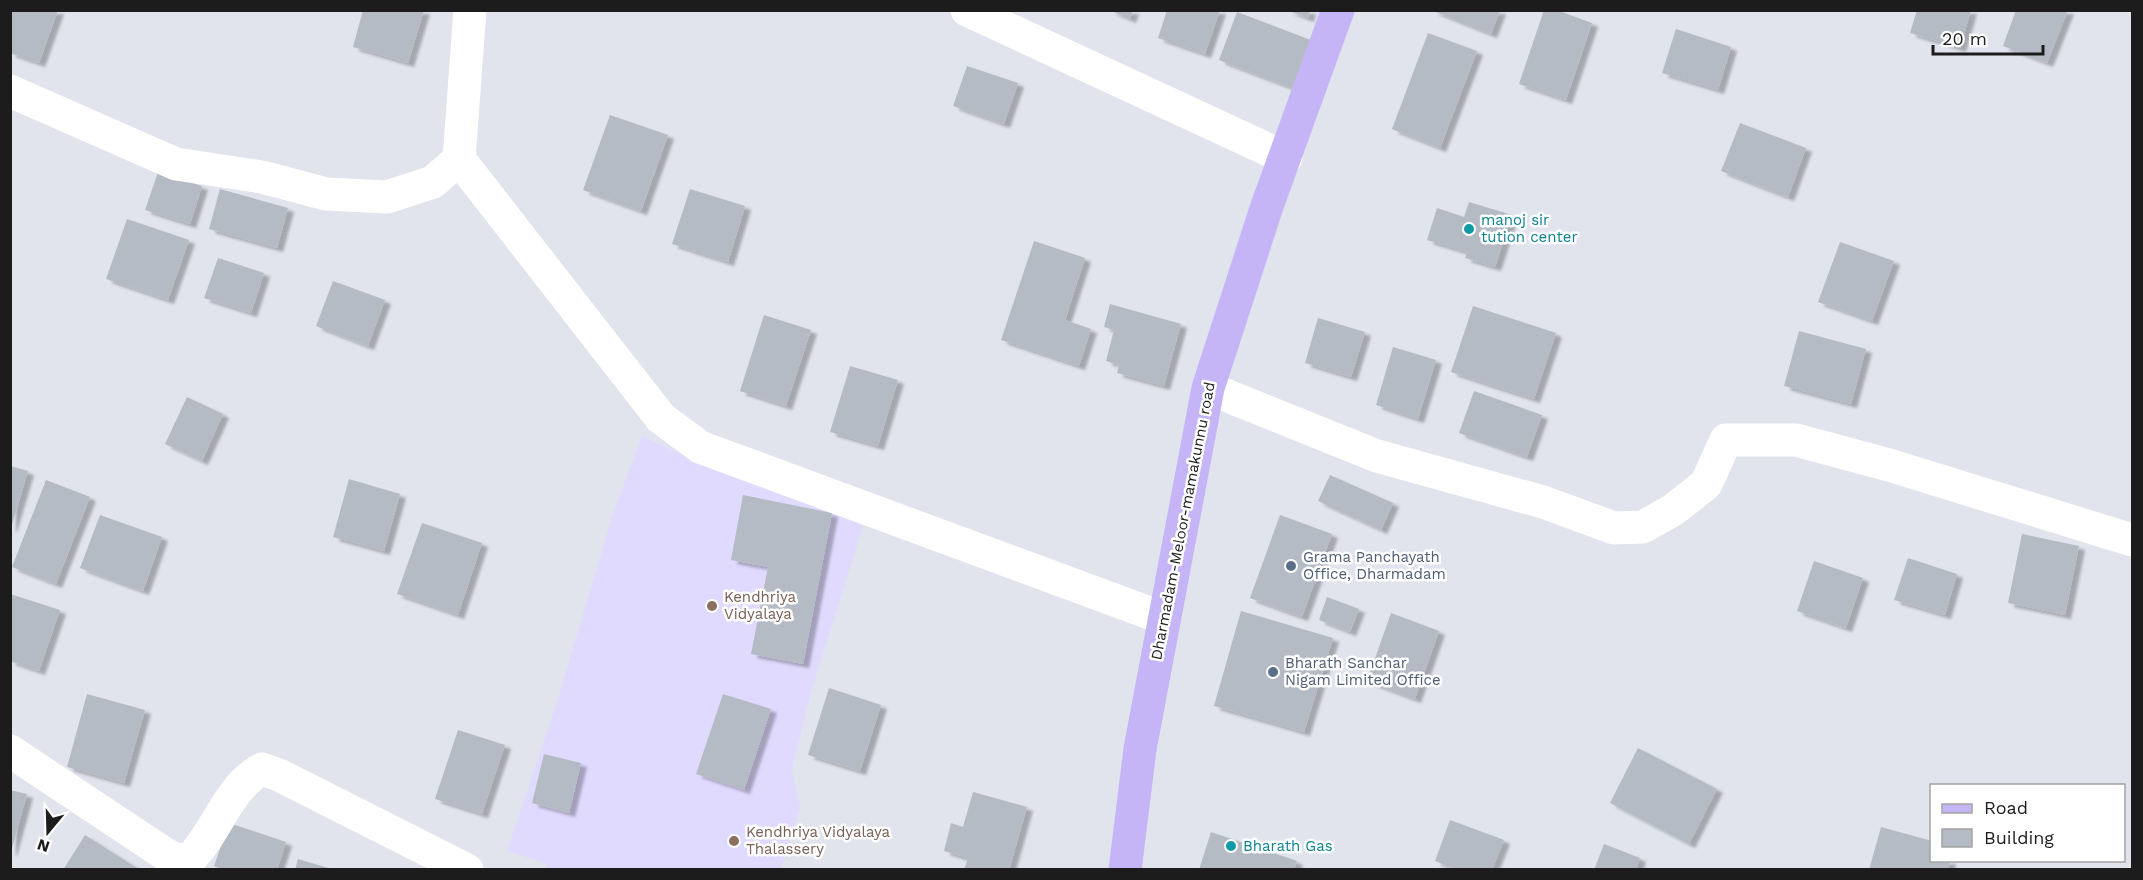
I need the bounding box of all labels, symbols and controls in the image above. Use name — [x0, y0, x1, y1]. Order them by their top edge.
scale bar — [1933, 18, 2042, 56]
text: 20 m — [1942, 28, 1987, 49]
place label: manoj sir tution center — [1481, 211, 1578, 246]
marker: manoj sir tution center — [1462, 222, 1476, 236]
street label: Dharmadam-Meloor-mamakunnu road — [1147, 380, 1219, 662]
place label: Grama Panchayath Office, Dharmadam — [1303, 548, 1446, 583]
marker: Grama Panchayath Office, Dharmadam — [1284, 559, 1298, 573]
place label: Kendhriya Vidyalaya — [724, 588, 796, 623]
marker: Kendhriya Vidyalaya — [705, 599, 719, 613]
place label: Bharath Sanchar Nigam Limited Office — [1285, 654, 1441, 689]
marker: Bharath Sanchar Nigam Limited Office — [1266, 665, 1280, 679]
legend — [1930, 784, 2125, 862]
text: Road — [1984, 797, 2028, 818]
north arrow — [18, 802, 78, 862]
place label: Kendhriya Vidyalaya Thalassery — [746, 823, 891, 858]
text: Building — [1984, 827, 2054, 848]
marker: Kendhriya Vidyalaya Thalassery — [727, 834, 741, 848]
text: N — [35, 835, 52, 857]
place label: Bharath Gas — [1243, 837, 1333, 855]
marker: Bharath Gas — [1224, 839, 1238, 853]

